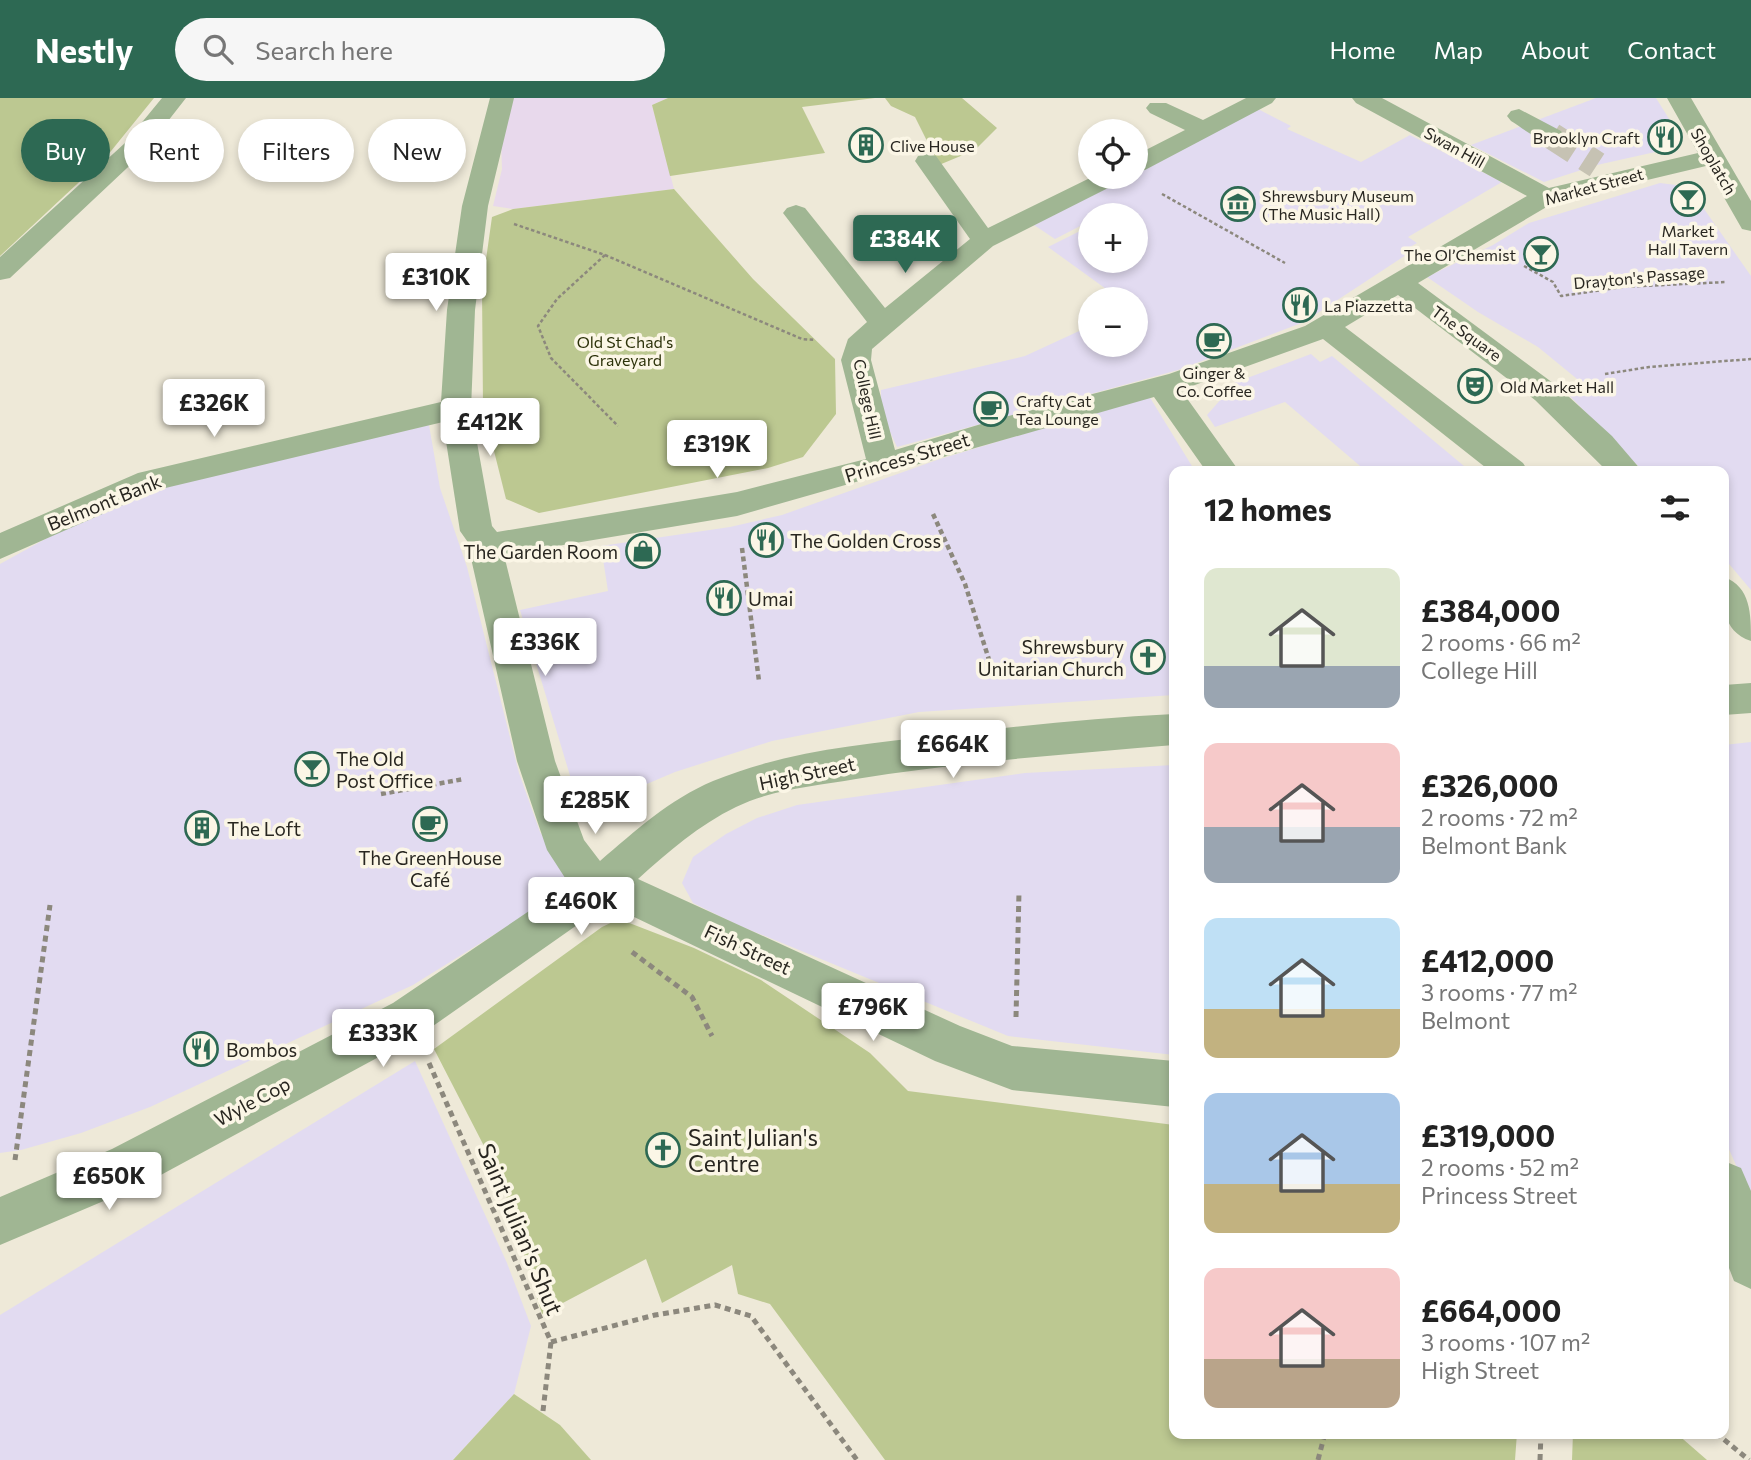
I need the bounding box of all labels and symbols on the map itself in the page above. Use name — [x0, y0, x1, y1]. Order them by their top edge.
restaurant icon: Brooklyn Craft — [1646, 118, 1684, 156]
street label: Swan Hill — [1421, 123, 1489, 171]
street label: Shoplatch — [1687, 124, 1741, 198]
building icon: Clive House — [847, 126, 885, 164]
place label: Brooklyn Craft — [1533, 128, 1640, 147]
place label: Clive House — [890, 136, 975, 155]
street label: Market Street — [1543, 164, 1646, 208]
bar icon: Market Hall Tavern — [1669, 180, 1707, 218]
museum icon: Shrewsbury Museum (The Music Hall) — [1219, 185, 1257, 223]
place label: Shrewsbury Museum (The Music Hall) — [1262, 186, 1414, 223]
pin: £384K — [856, 216, 954, 275]
place label: Market Hall Tavern — [1648, 221, 1728, 258]
bar icon: The Ol’Chemist — [1522, 235, 1560, 273]
place label: The Ol’Chemist — [1404, 245, 1516, 264]
pin: £310K — [387, 254, 485, 313]
street label: Drayton's Passage — [1573, 262, 1705, 292]
restaurant icon: La Piazzetta — [1281, 286, 1319, 324]
place label: La Piazzetta — [1324, 296, 1413, 315]
street label: The Square — [1428, 301, 1506, 365]
cafe icon: Ginger & Co. Coffee — [1195, 322, 1233, 360]
park label: Old St Chad's Graveyard — [577, 332, 673, 369]
street label: College Hill — [850, 357, 886, 441]
place label: Ginger & Co. Coffee — [1176, 363, 1252, 400]
theatre icon: Old Market Hall — [1456, 367, 1494, 405]
place label: Old Market Hall — [1500, 377, 1614, 396]
pin: £326K — [165, 380, 263, 439]
cafe icon: Crafty Cat Tea Lounge — [972, 390, 1010, 428]
place label: Crafty Cat Tea Lounge — [1016, 391, 1099, 428]
pin: £412K — [441, 398, 539, 458]
pin: £319K — [668, 420, 766, 480]
street label: Princess Street — [842, 427, 972, 487]
street label: Belmont Bank — [44, 469, 164, 535]
restaurant icon: The Golden Cross — [747, 521, 785, 559]
place label: The Golden Cross — [790, 529, 941, 552]
shop icon: The Garden Room — [624, 532, 662, 570]
place label: The Garden Room — [463, 540, 618, 563]
restaurant icon: Umai — [705, 579, 743, 617]
place label: Umai — [748, 587, 793, 610]
pin: £336K — [496, 618, 594, 678]
place label: Shrewsbury Unitarian Church — [978, 635, 1124, 680]
church icon: Shrewsbury Unitarian Church — [1129, 638, 1167, 676]
pin: £664K — [904, 720, 1002, 780]
place label: The Old Post Office — [336, 747, 433, 792]
bar icon: The Old Post Office — [293, 750, 331, 788]
street label: High Street — [757, 752, 857, 794]
pin: £285K — [546, 776, 644, 836]
cafe icon: The GreenHouse Café — [411, 805, 449, 843]
building icon: The Loft — [183, 809, 221, 847]
place label: The Loft — [227, 817, 301, 840]
place label: The GreenHouse Café — [358, 846, 502, 891]
pin: £460K — [532, 878, 630, 937]
street label: Fish Street — [701, 919, 795, 979]
pin: £796K — [824, 984, 922, 1043]
pin: £333K — [334, 1010, 432, 1069]
restaurant icon: Bombos — [182, 1030, 220, 1068]
place label: Bombos — [226, 1038, 297, 1061]
street label: Wyle Cop — [210, 1071, 294, 1131]
place label: Saint Julian's Centre — [688, 1123, 818, 1177]
church icon: Saint Julian's Centre — [644, 1131, 682, 1169]
street label: Saint Julian's Shut — [472, 1139, 570, 1319]
pin: £650K — [60, 1152, 158, 1212]

